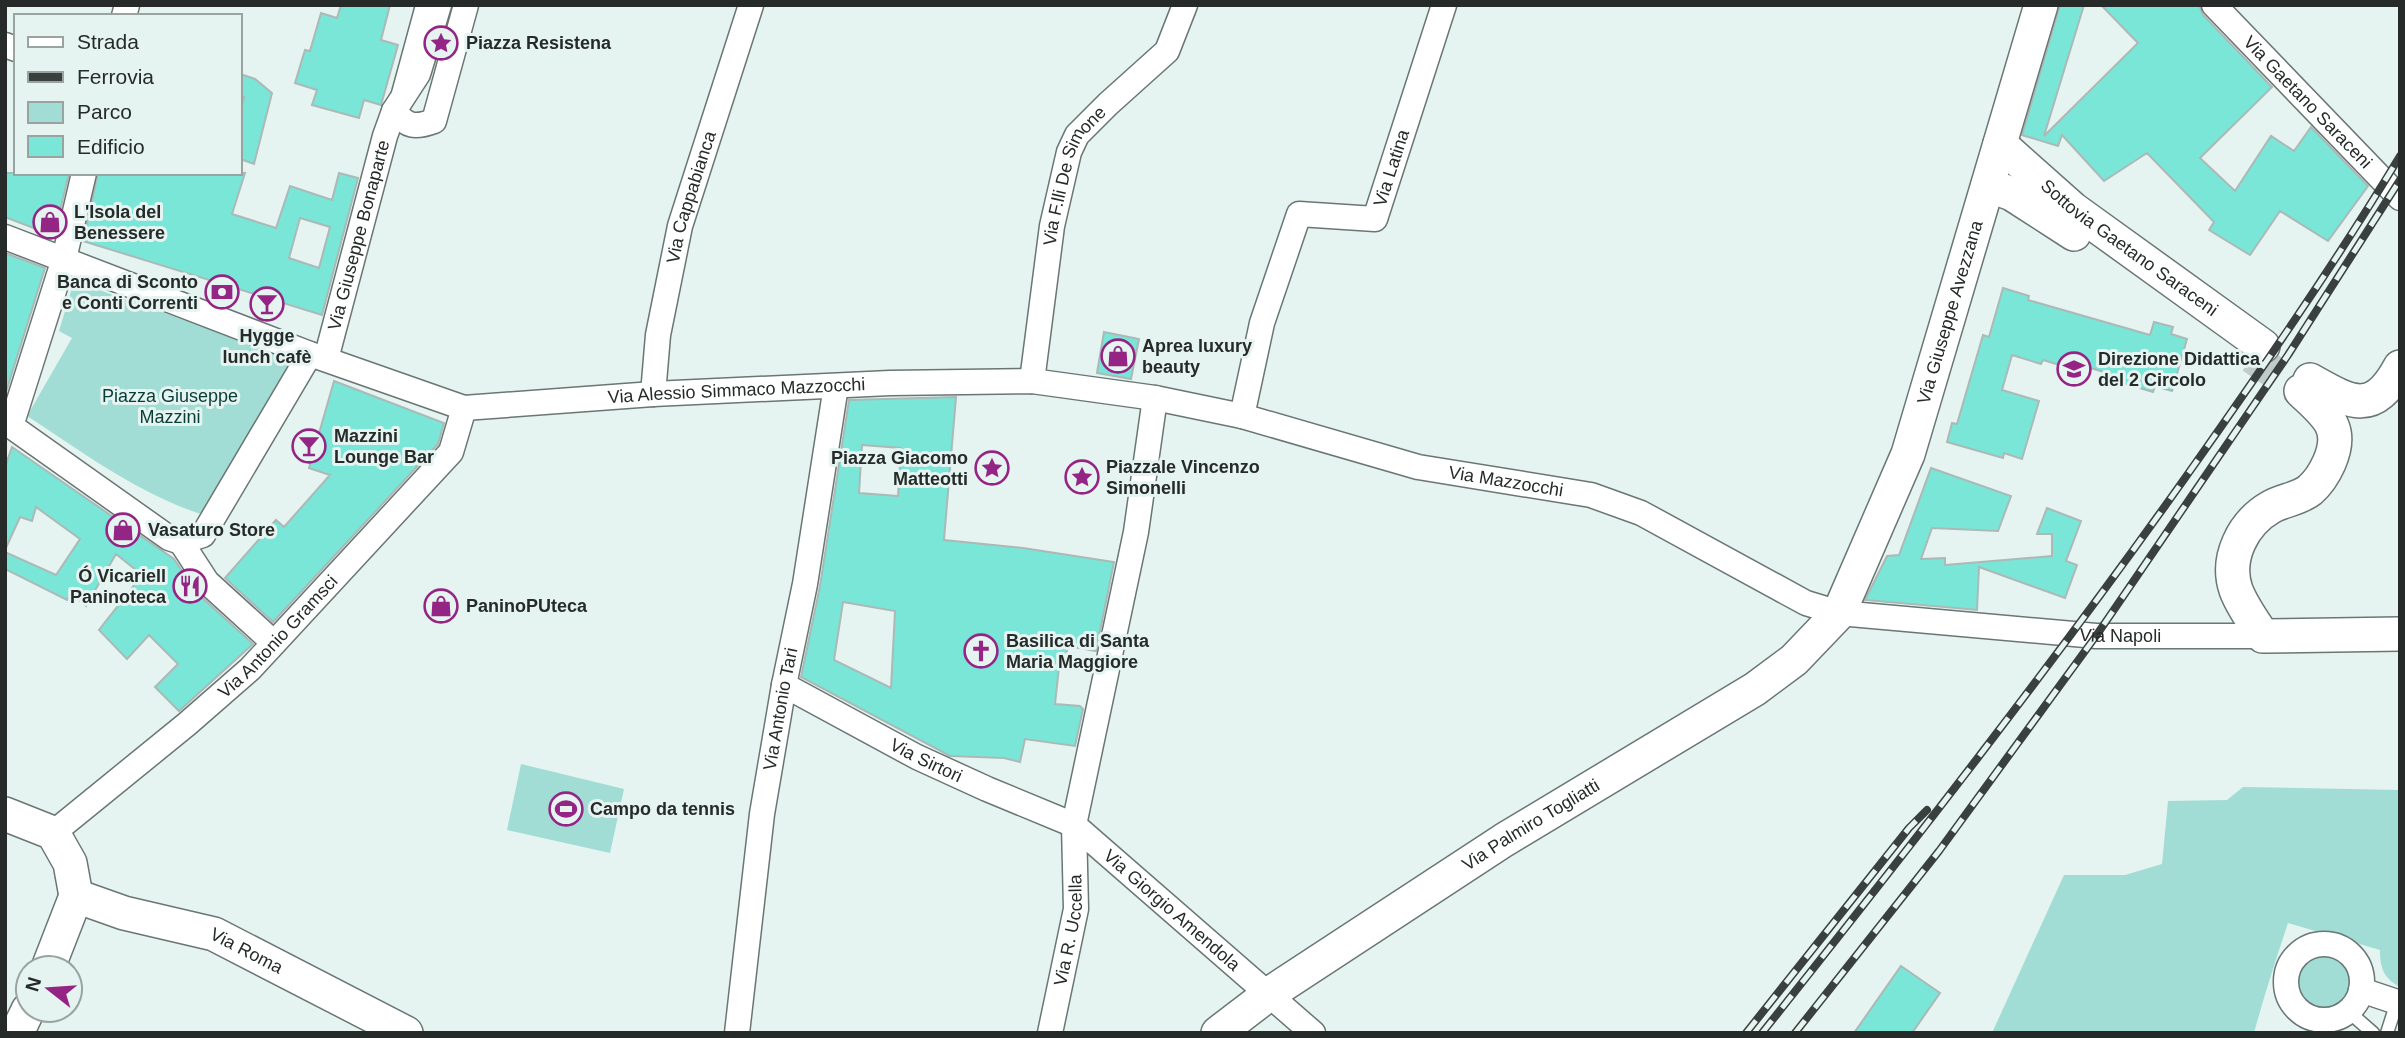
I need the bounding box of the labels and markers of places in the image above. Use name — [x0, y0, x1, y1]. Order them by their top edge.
place icon: Piazza Resistena — [422, 24, 460, 62]
place label: Piazza Resistena — [466, 33, 612, 53]
place label: L'Isola del Benessere — [74, 202, 165, 243]
shop icon: L'Isola del Benessere — [31, 203, 69, 241]
place label: Banca di Sconto e Conti Correnti — [57, 272, 198, 313]
bank icon: Banca di Sconto e Conti Correnti — [203, 273, 241, 311]
bar icon: Hygge lunch cafè — [248, 285, 286, 323]
place label: Hygge lunch cafè — [222, 326, 312, 367]
place label: Aprea luxury beauty — [1142, 336, 1252, 377]
shop icon: Aprea luxury beauty — [1099, 337, 1137, 375]
place label: Direzione Didattica del 2 Circolo — [2098, 349, 2261, 390]
school or university icon: Direzione Didattica del 2 Circolo — [2055, 350, 2093, 388]
place label: Mazzini Lounge Bar — [334, 426, 434, 467]
bar icon: Mazzini Lounge Bar — [290, 427, 328, 465]
place label: Piazza Giacomo Matteotti — [831, 448, 968, 489]
place icon: Piazza Giacomo Matteotti — [973, 449, 1011, 487]
place label: Piazzale Vincenzo Simonelli — [1106, 457, 1260, 498]
place icon: Piazzale Vincenzo Simonelli — [1063, 458, 1101, 496]
shop icon: Vasaturo Store — [104, 511, 142, 549]
place label: Vasaturo Store — [148, 520, 275, 540]
place label: Ó Vicariell Paninoteca — [70, 565, 167, 607]
restaurant icon: Ó Vicariell Paninoteca — [171, 567, 209, 605]
shop icon: PaninoPUteca — [422, 587, 460, 625]
place label: PaninoPUteca — [466, 596, 588, 616]
place label: Basilica di Santa Maria Maggiore — [1006, 631, 1150, 672]
church icon: Basilica di Santa Maria Maggiore — [962, 632, 1000, 670]
sports icon: Campo da tennis — [547, 790, 585, 828]
place label: Campo da tennis — [590, 799, 735, 819]

